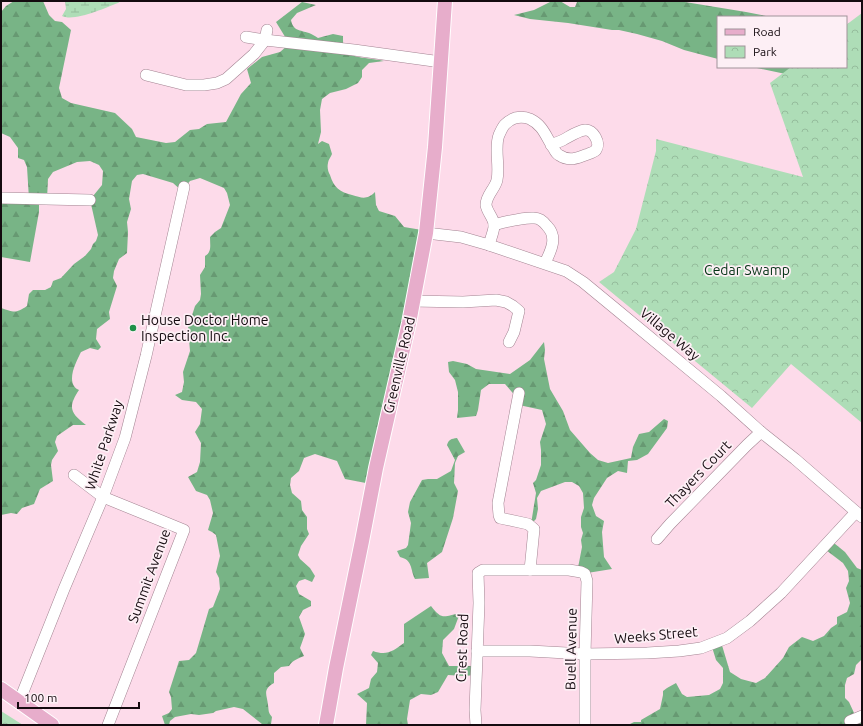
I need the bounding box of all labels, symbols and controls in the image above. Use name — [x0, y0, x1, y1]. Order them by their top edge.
legend — [717, 16, 847, 68]
text: Road — [753, 25, 781, 38]
text: Park — [753, 45, 777, 58]
park label: Cedar Swamp — [704, 262, 790, 278]
street label: Village Way — [637, 304, 703, 364]
place label: House Doctor Home Inspection Inc. — [141, 312, 268, 344]
street label: Greenville Road — [380, 315, 418, 415]
marker: House Doctor Home Inspection Inc. — [128, 323, 138, 333]
street label: White Parkway — [82, 398, 126, 492]
street label: Thayers Court — [662, 437, 735, 511]
street label: Summit Avenue — [125, 527, 173, 625]
street label: Buell Avenue — [562, 608, 580, 690]
street label: Crest Road — [453, 613, 471, 683]
street label: Weeks Street — [614, 623, 699, 647]
scale bar — [18, 684, 139, 710]
text: 100 m — [24, 691, 57, 704]

